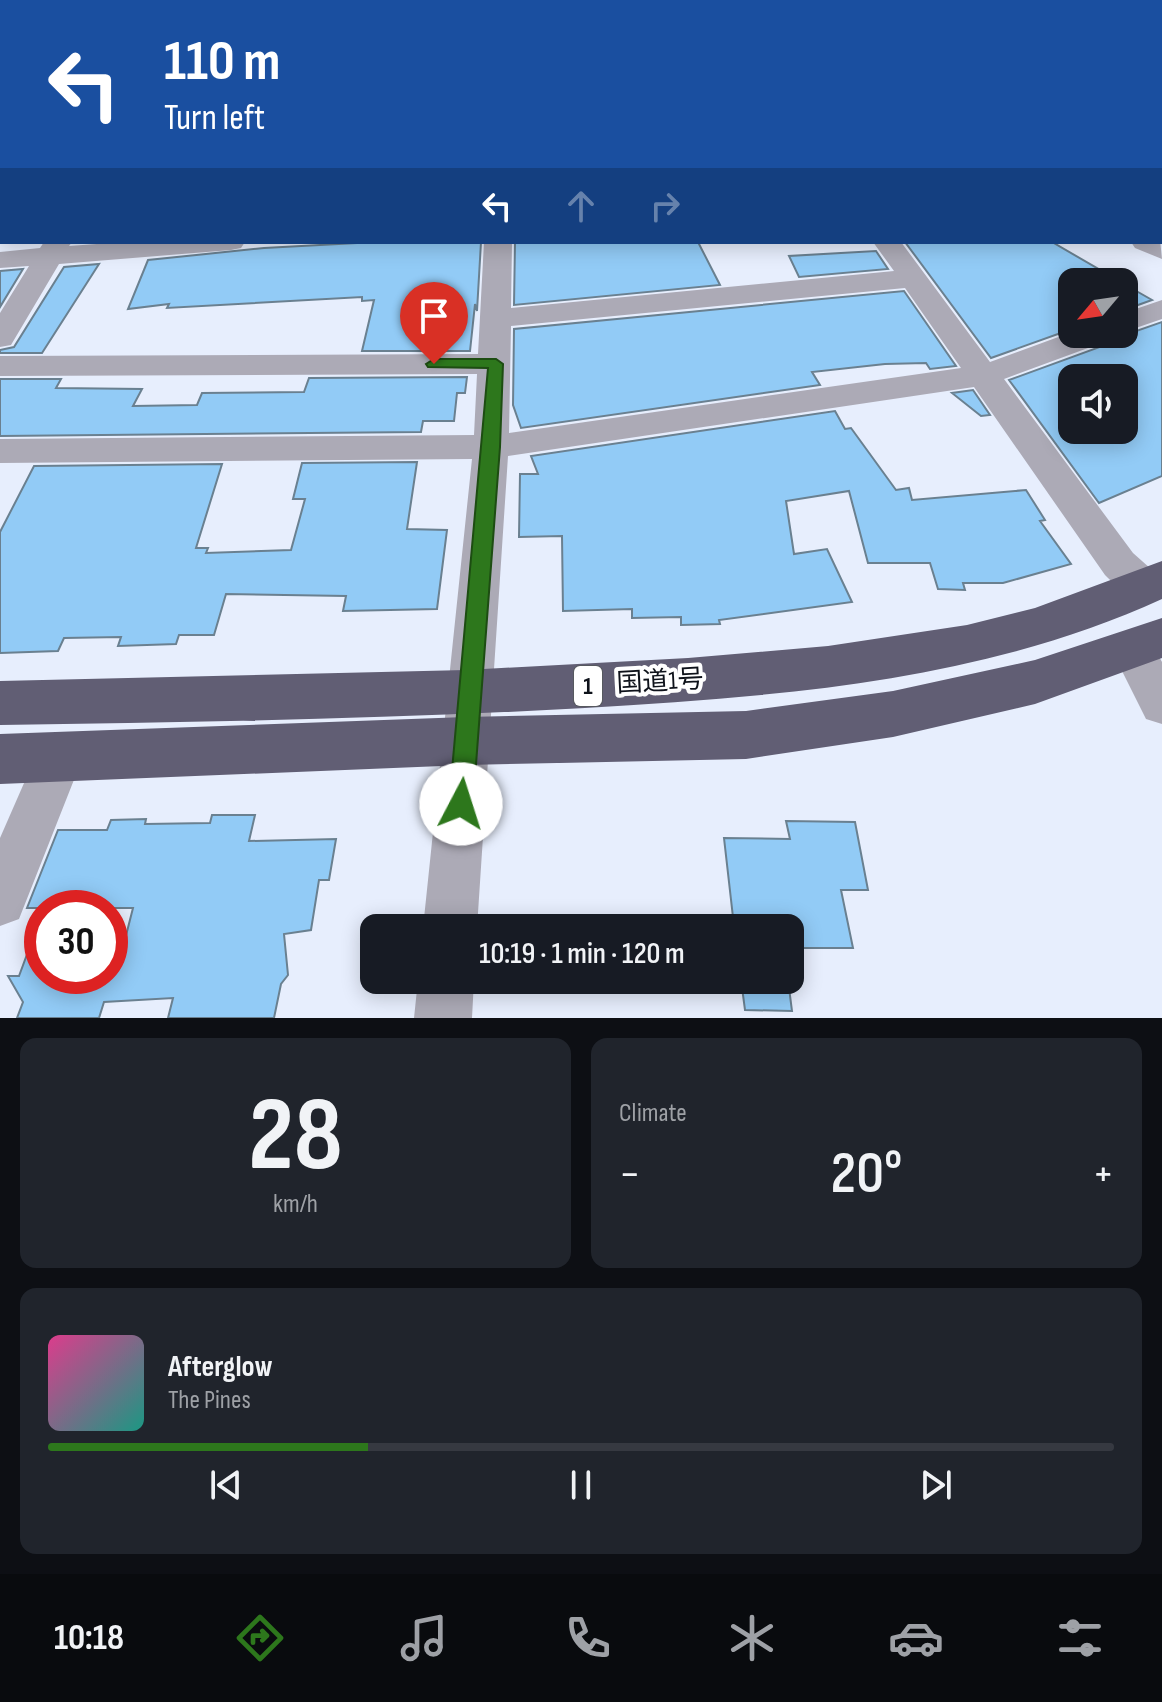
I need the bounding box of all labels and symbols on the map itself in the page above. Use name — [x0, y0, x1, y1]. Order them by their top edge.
north arrow — [1058, 268, 1138, 348]
pin — [400, 282, 468, 364]
street label: 国道1号 — [616, 664, 704, 700]
road number: 1 — [574, 666, 602, 706]
position arrow — [419, 762, 503, 846]
speed limit sign: 30 — [24, 890, 128, 994]

